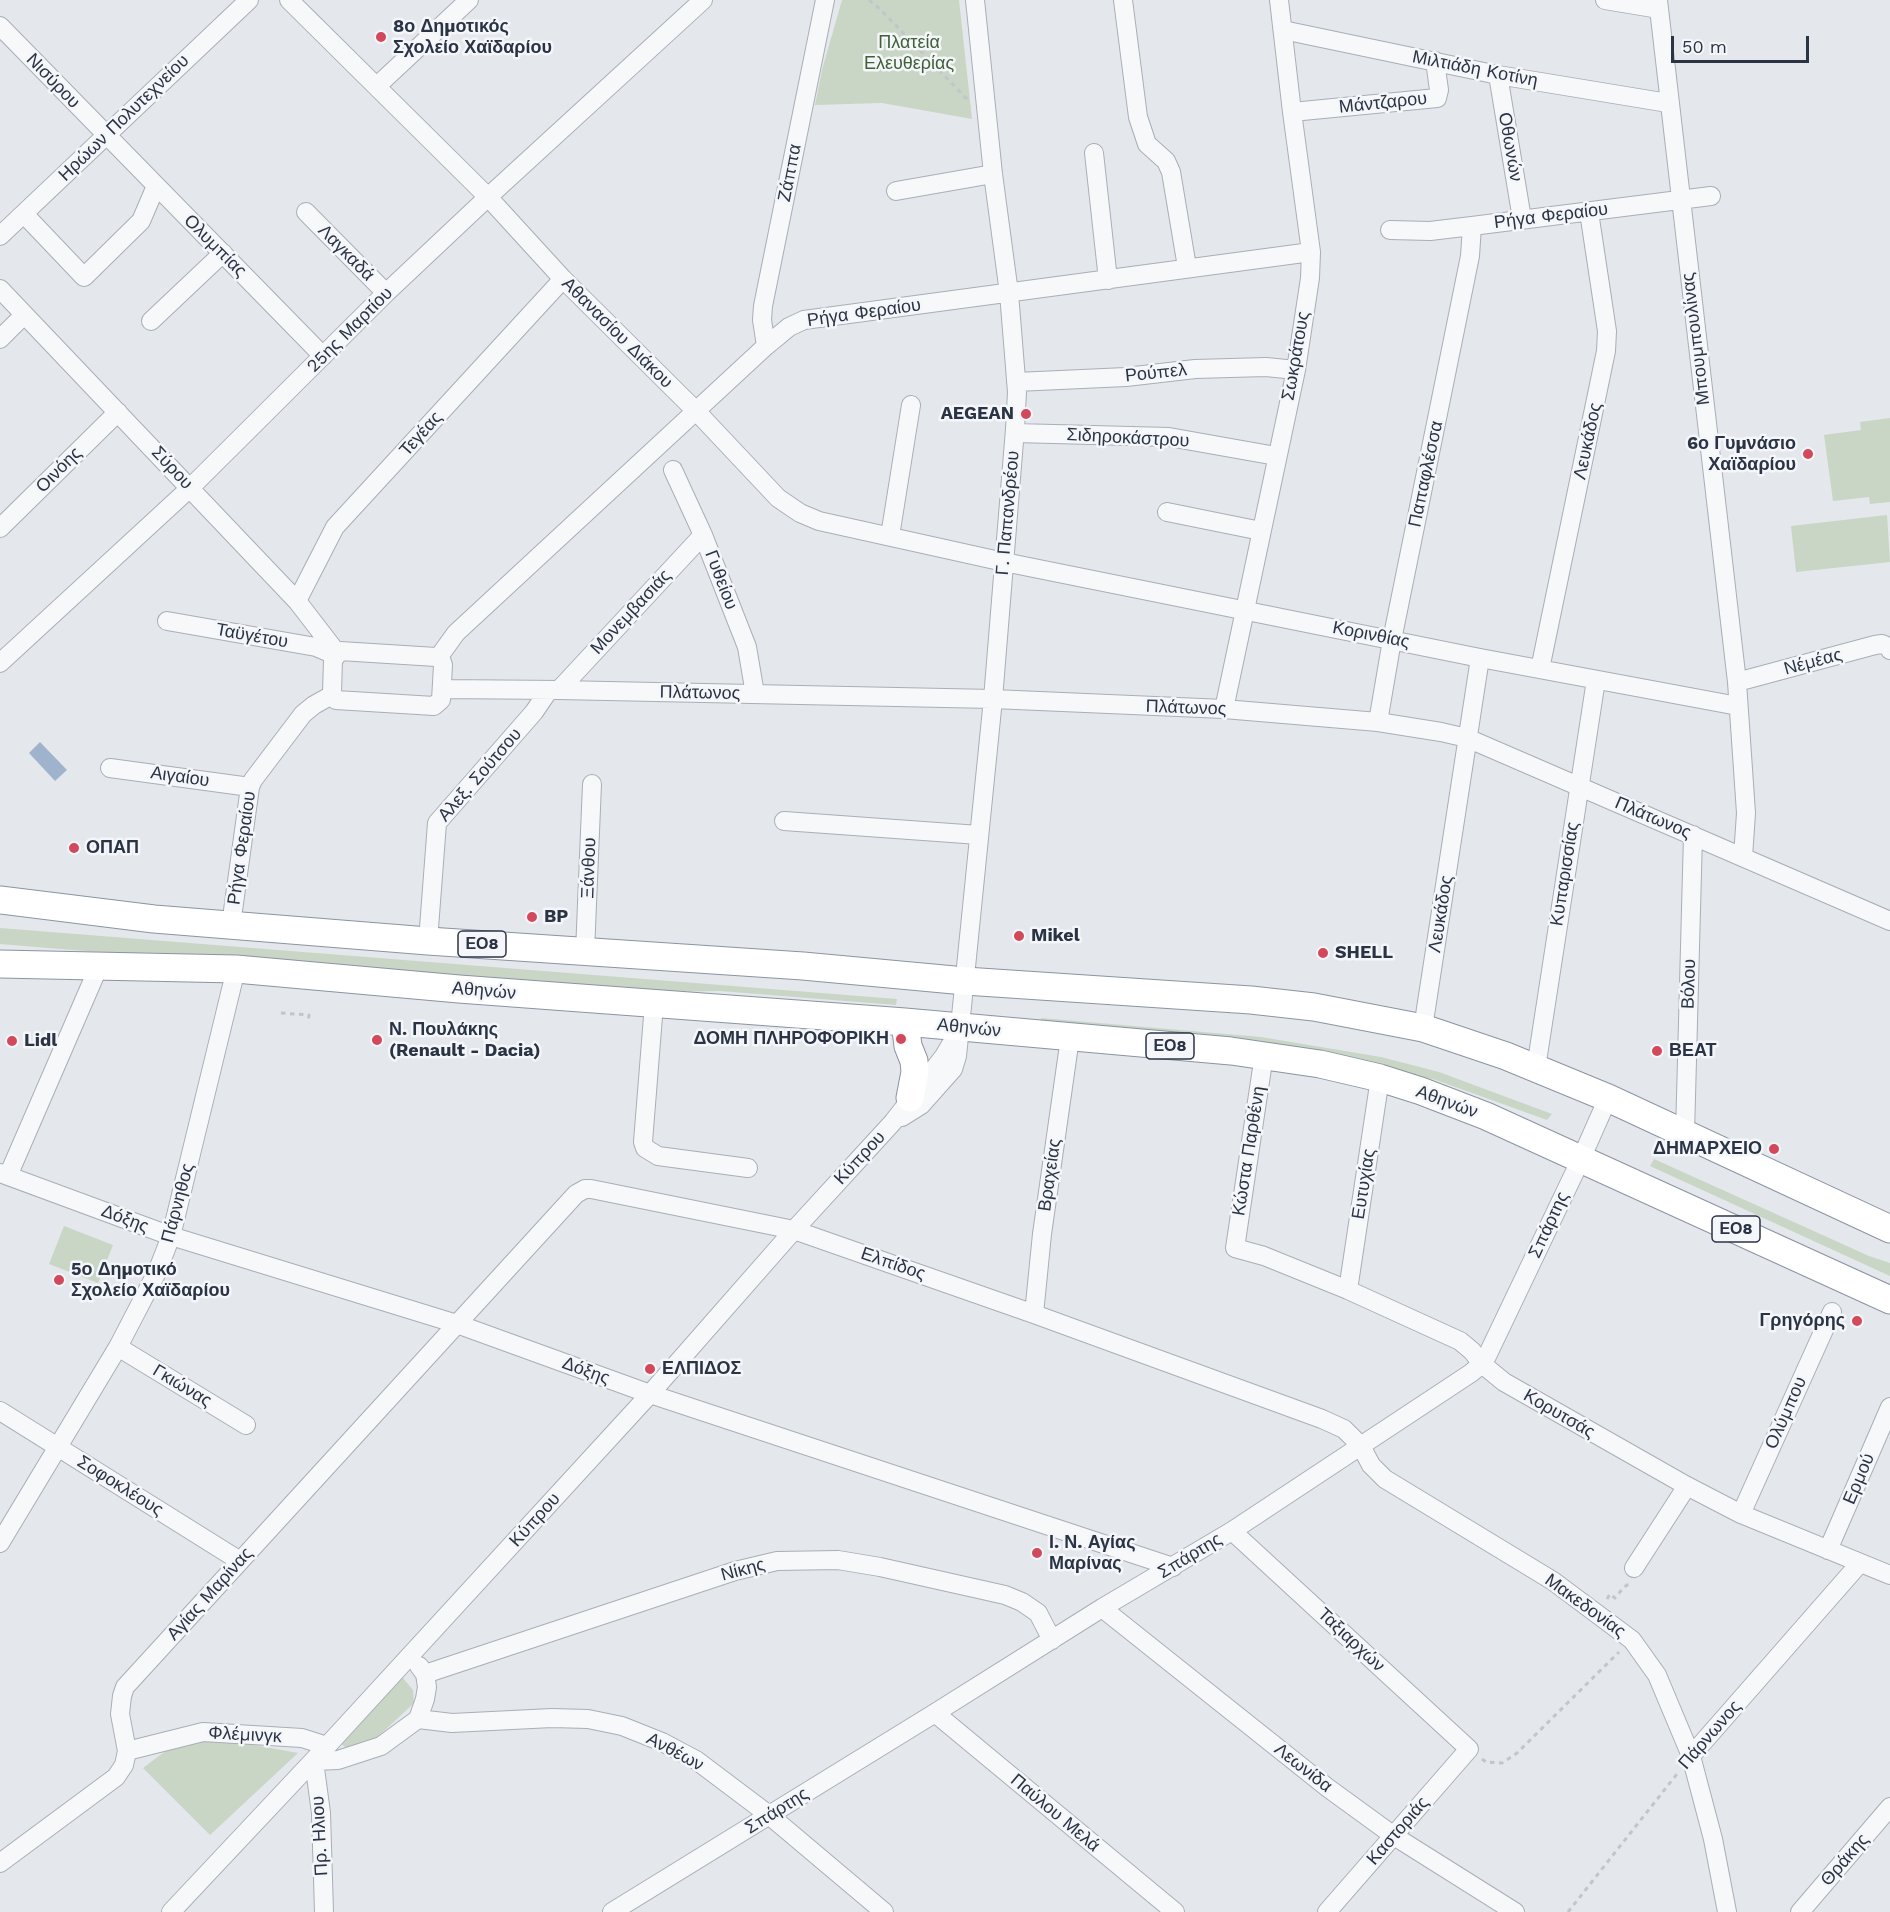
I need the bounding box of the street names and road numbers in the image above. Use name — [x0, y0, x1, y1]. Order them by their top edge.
street label: Μιλτιάδη Κοτίνη — [1410, 46, 1540, 92]
street label: Νισύρου — [22, 49, 84, 113]
street label: Ηρώων Πολυτεχνείου — [54, 50, 194, 186]
street label: Μάντζαρου — [1338, 88, 1428, 118]
street label: Οθωνών — [1493, 111, 1527, 183]
street label: Ζάππα — [774, 142, 806, 204]
street label: Ρήγα Φεραίου — [1493, 198, 1609, 234]
street label: Ολυμπίας — [179, 210, 251, 282]
street label: Λαγκαδά — [313, 220, 379, 286]
street label: Μπουμπουλίνας — [1677, 271, 1715, 407]
street label: Αθανασίου Διάκου — [557, 273, 677, 393]
street label: 25ης Μαρτίου — [303, 283, 397, 377]
street label: Ρήγα Φεραίου — [806, 294, 922, 332]
street label: Σωκράτους — [1278, 310, 1314, 402]
street label: Ρούπελ — [1124, 359, 1188, 387]
street label: Λευκάδος — [1569, 401, 1607, 481]
street label: Τεγέας — [395, 407, 447, 461]
street label: Παπαφλέσσα — [1404, 419, 1448, 529]
street label: Σιδηροκάστρου — [1066, 424, 1190, 452]
street label: Σύρου — [147, 442, 197, 494]
street label: Οινόης — [32, 443, 86, 497]
street label: Γ. Παπανδρέου — [992, 450, 1024, 576]
street label: Γυθείου — [700, 547, 742, 613]
street label: Μονεμβασιάς — [586, 565, 676, 659]
street label: Κορινθίας — [1331, 617, 1411, 653]
street label: Ταϋγέτου — [214, 619, 290, 653]
street label: Νέμέας — [1782, 644, 1844, 680]
street label: Πλάτωνος — [659, 681, 741, 705]
street label: Πλάτωνος — [1145, 696, 1227, 720]
street label: Αλεξ. Σούτσου — [434, 724, 526, 826]
street label: Αιγαίου — [149, 762, 211, 792]
street label: Ρήγα Φεραίου — [223, 790, 261, 906]
street label: Πλάτωνος — [1612, 792, 1694, 844]
street label: Κυπαρισσίας — [1546, 820, 1584, 928]
street label: Ξάνθου — [577, 837, 601, 899]
street label: Λευκάδος — [1424, 874, 1458, 954]
road number: ΕΟ8 — [458, 931, 506, 957]
street label: Βόλου — [1677, 959, 1701, 1009]
street label: Αθηνών — [451, 977, 517, 1005]
street label: Αθηνών — [936, 1014, 1002, 1042]
road number: ΕΟ8 — [1146, 1033, 1194, 1059]
street label: Αθηνών — [1413, 1081, 1481, 1123]
street label: Κώστα Παρθένη — [1228, 1085, 1270, 1217]
street label: Κύπρου — [830, 1127, 890, 1189]
street label: Βραχείας — [1034, 1137, 1066, 1213]
street label: Ευτυχίας — [1348, 1147, 1380, 1221]
street label: Πάρνηθος — [157, 1161, 199, 1245]
street label: Σπάρτης — [1524, 1188, 1574, 1262]
street label: Δόξης — [98, 1200, 152, 1238]
road number: ΕΟ8 — [1712, 1216, 1760, 1242]
street label: Ελπίδος — [858, 1243, 928, 1285]
street label: Δόξης — [559, 1353, 613, 1389]
street label: Γκιώνας — [149, 1360, 215, 1412]
street label: Ολύμπου — [1761, 1374, 1811, 1452]
street label: Κορυτσάς — [1519, 1385, 1599, 1443]
street label: Ερμού — [1839, 1450, 1879, 1508]
street label: Σοφοκλέους — [73, 1451, 167, 1521]
street label: Κύπρου — [505, 1489, 565, 1551]
street label: Σπάρτης — [1154, 1529, 1226, 1583]
street label: Αγίας Μαρίνας — [163, 1543, 257, 1645]
street label: Νίκης — [719, 1554, 767, 1586]
street label: Μακεδονίας — [1540, 1569, 1630, 1643]
street label: Ταξιαρχών — [1313, 1603, 1389, 1677]
street label: Πάρνωνος — [1674, 1696, 1746, 1774]
street label: Φλέμινγκ — [208, 1722, 282, 1748]
street label: Ανθέων — [643, 1728, 707, 1776]
street label: Λεωνίδα — [1270, 1739, 1336, 1797]
street label: Παύλου Μελά — [1006, 1769, 1104, 1857]
street label: Σπάρτης — [741, 1783, 813, 1839]
street label: Καστοριάς — [1362, 1792, 1434, 1870]
street label: Πρ. Ηλιου — [307, 1795, 333, 1877]
street label: Θράκης — [1816, 1829, 1874, 1891]

